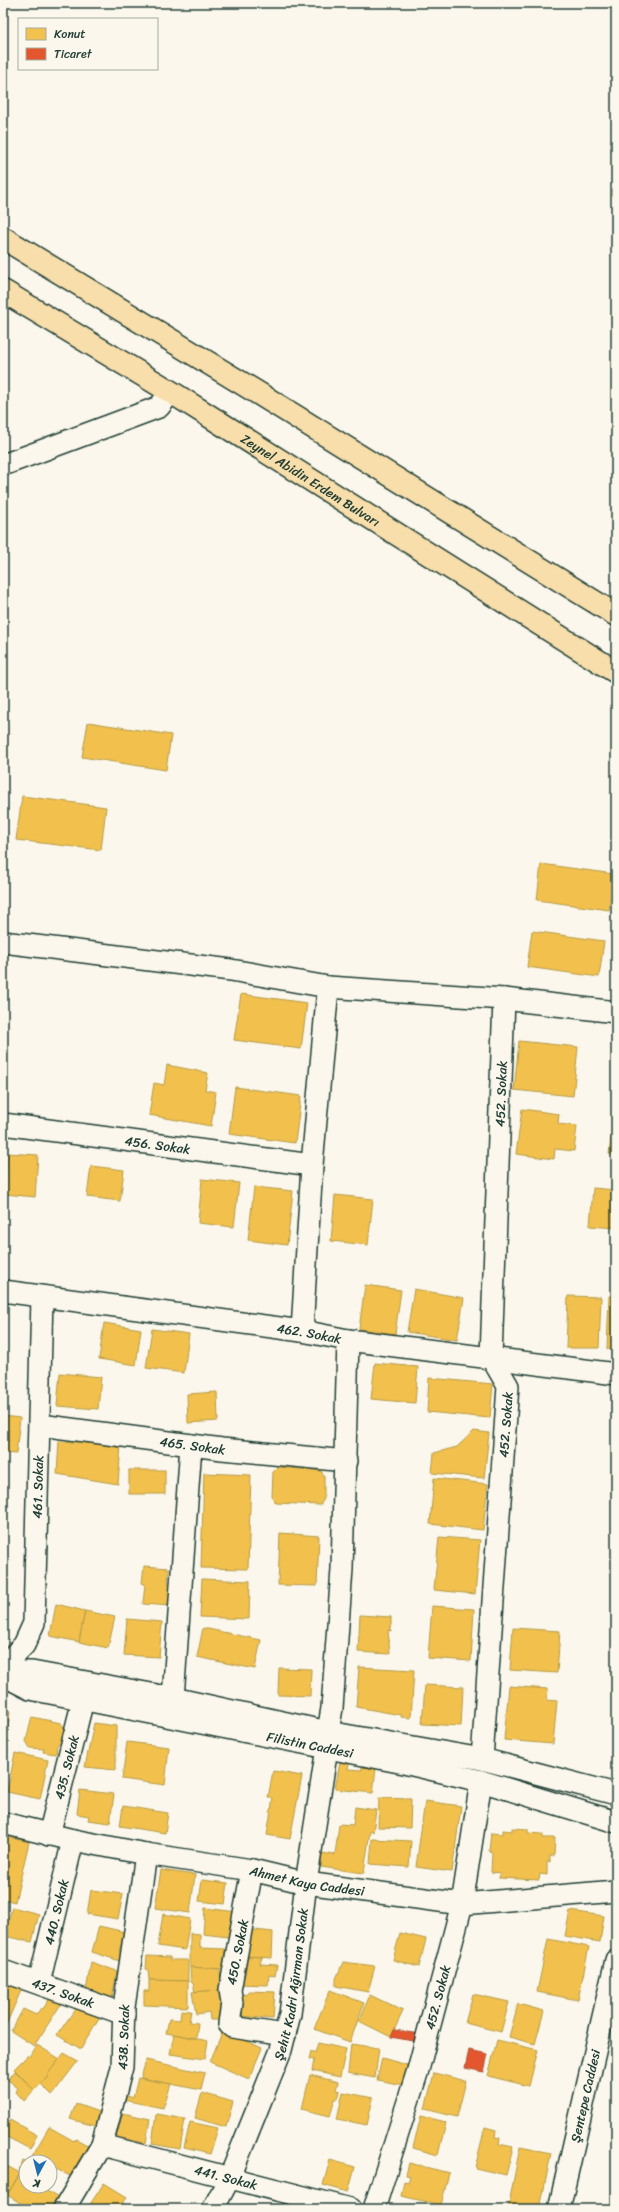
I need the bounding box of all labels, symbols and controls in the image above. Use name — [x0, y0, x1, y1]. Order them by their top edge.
legend — [18, 18, 158, 70]
text: Konut — [54, 23, 86, 45]
text: Ticaret — [54, 43, 93, 65]
street label: Zeynel Abidin Erdem Bulvarı — [236, 428, 385, 533]
street label: 452. Sokak — [488, 1060, 514, 1127]
street label: 456. Sokak — [123, 1129, 192, 1161]
street label: 462. Sokak — [275, 1317, 344, 1350]
street label: 452. Sokak — [492, 1391, 520, 1459]
street label: 465. Sokak — [158, 1430, 227, 1461]
street label: 461. Sokak — [26, 1455, 50, 1519]
street label: Filistin Caddesi — [265, 1725, 356, 1765]
street label: 435. Sokak — [47, 1733, 86, 1802]
street label: Ahmet Kaya Caddesi — [246, 1859, 366, 1903]
street label: 440. Sokak — [37, 1877, 75, 1947]
street label: Şehit Kadri Ağırman Sokak — [267, 1907, 315, 2064]
street label: 450. Sokak — [220, 1917, 255, 1987]
street label: 452. Sokak — [418, 1962, 457, 2032]
street label: 437. Sokak — [29, 1971, 98, 2015]
street label: 438. Sokak — [111, 2004, 136, 2070]
street label: Şentepe Caddesi — [564, 2047, 607, 2145]
north arrow — [18, 2154, 58, 2194]
street label: 441. Sokak — [192, 2158, 260, 2197]
text: K — [31, 2173, 42, 2193]

